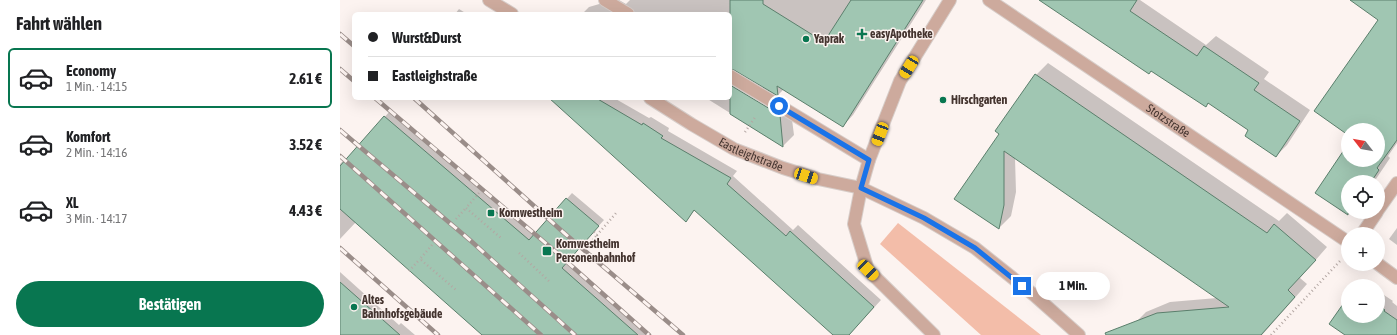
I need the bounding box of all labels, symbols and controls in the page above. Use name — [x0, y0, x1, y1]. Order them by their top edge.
text: Fahrt wählen — [16, 13, 102, 34]
place label: easyApotheke — [870, 27, 933, 41]
text: Wurst&Durst — [392, 29, 461, 46]
marker: easyApotheke — [857, 29, 867, 39]
place label: Yaprak — [813, 32, 845, 46]
marker: Yaprak — [801, 34, 811, 44]
car — [898, 54, 920, 80]
icon: car — [18, 60, 54, 96]
text: Economy — [66, 62, 116, 79]
text: Eastleighstraße — [392, 67, 477, 84]
text: 2.61 € — [289, 70, 322, 87]
text: 1 Min. · 14:15 — [66, 79, 127, 94]
place label: Hirschgarten — [951, 93, 1007, 107]
marker: Hirschgarten — [938, 95, 948, 105]
route start — [770, 97, 788, 115]
street label: Stotzstraße — [1144, 101, 1193, 140]
car — [870, 121, 890, 147]
north arrow — [1341, 123, 1385, 167]
map controls — [1341, 123, 1385, 323]
icon: car — [18, 126, 54, 162]
text: Komfort — [66, 128, 111, 145]
street label: Eastleighstraße — [716, 135, 785, 174]
text: 3.52 € — [289, 136, 322, 153]
text: 2 Min. · 14:16 — [66, 145, 127, 160]
car — [793, 167, 819, 185]
button: locate — [1341, 175, 1385, 219]
icon: car — [18, 192, 54, 228]
text: XL — [66, 194, 79, 211]
text: 4.43 € — [289, 202, 322, 219]
place label: Kornwestheim — [499, 206, 563, 220]
marker: Kornwestheim — [486, 208, 496, 218]
text: 3 Min. · 14:17 — [66, 211, 127, 226]
button: + — [1341, 227, 1385, 271]
place label: Kornwestheim Personenbahnhof — [556, 237, 636, 265]
marker: Kornwestheim Personenbahnhof — [541, 245, 553, 257]
car — [855, 257, 881, 283]
callout: 1 Min. — [1036, 272, 1110, 300]
route end — [1013, 277, 1031, 295]
text: 1 Min. — [1059, 278, 1087, 293]
button: − — [1341, 279, 1385, 323]
button: Bestätigen — [16, 281, 324, 327]
place label: Altes Bahnhofsgebäude — [361, 293, 443, 321]
marker: Altes Bahnhofsgebäude — [349, 302, 359, 312]

